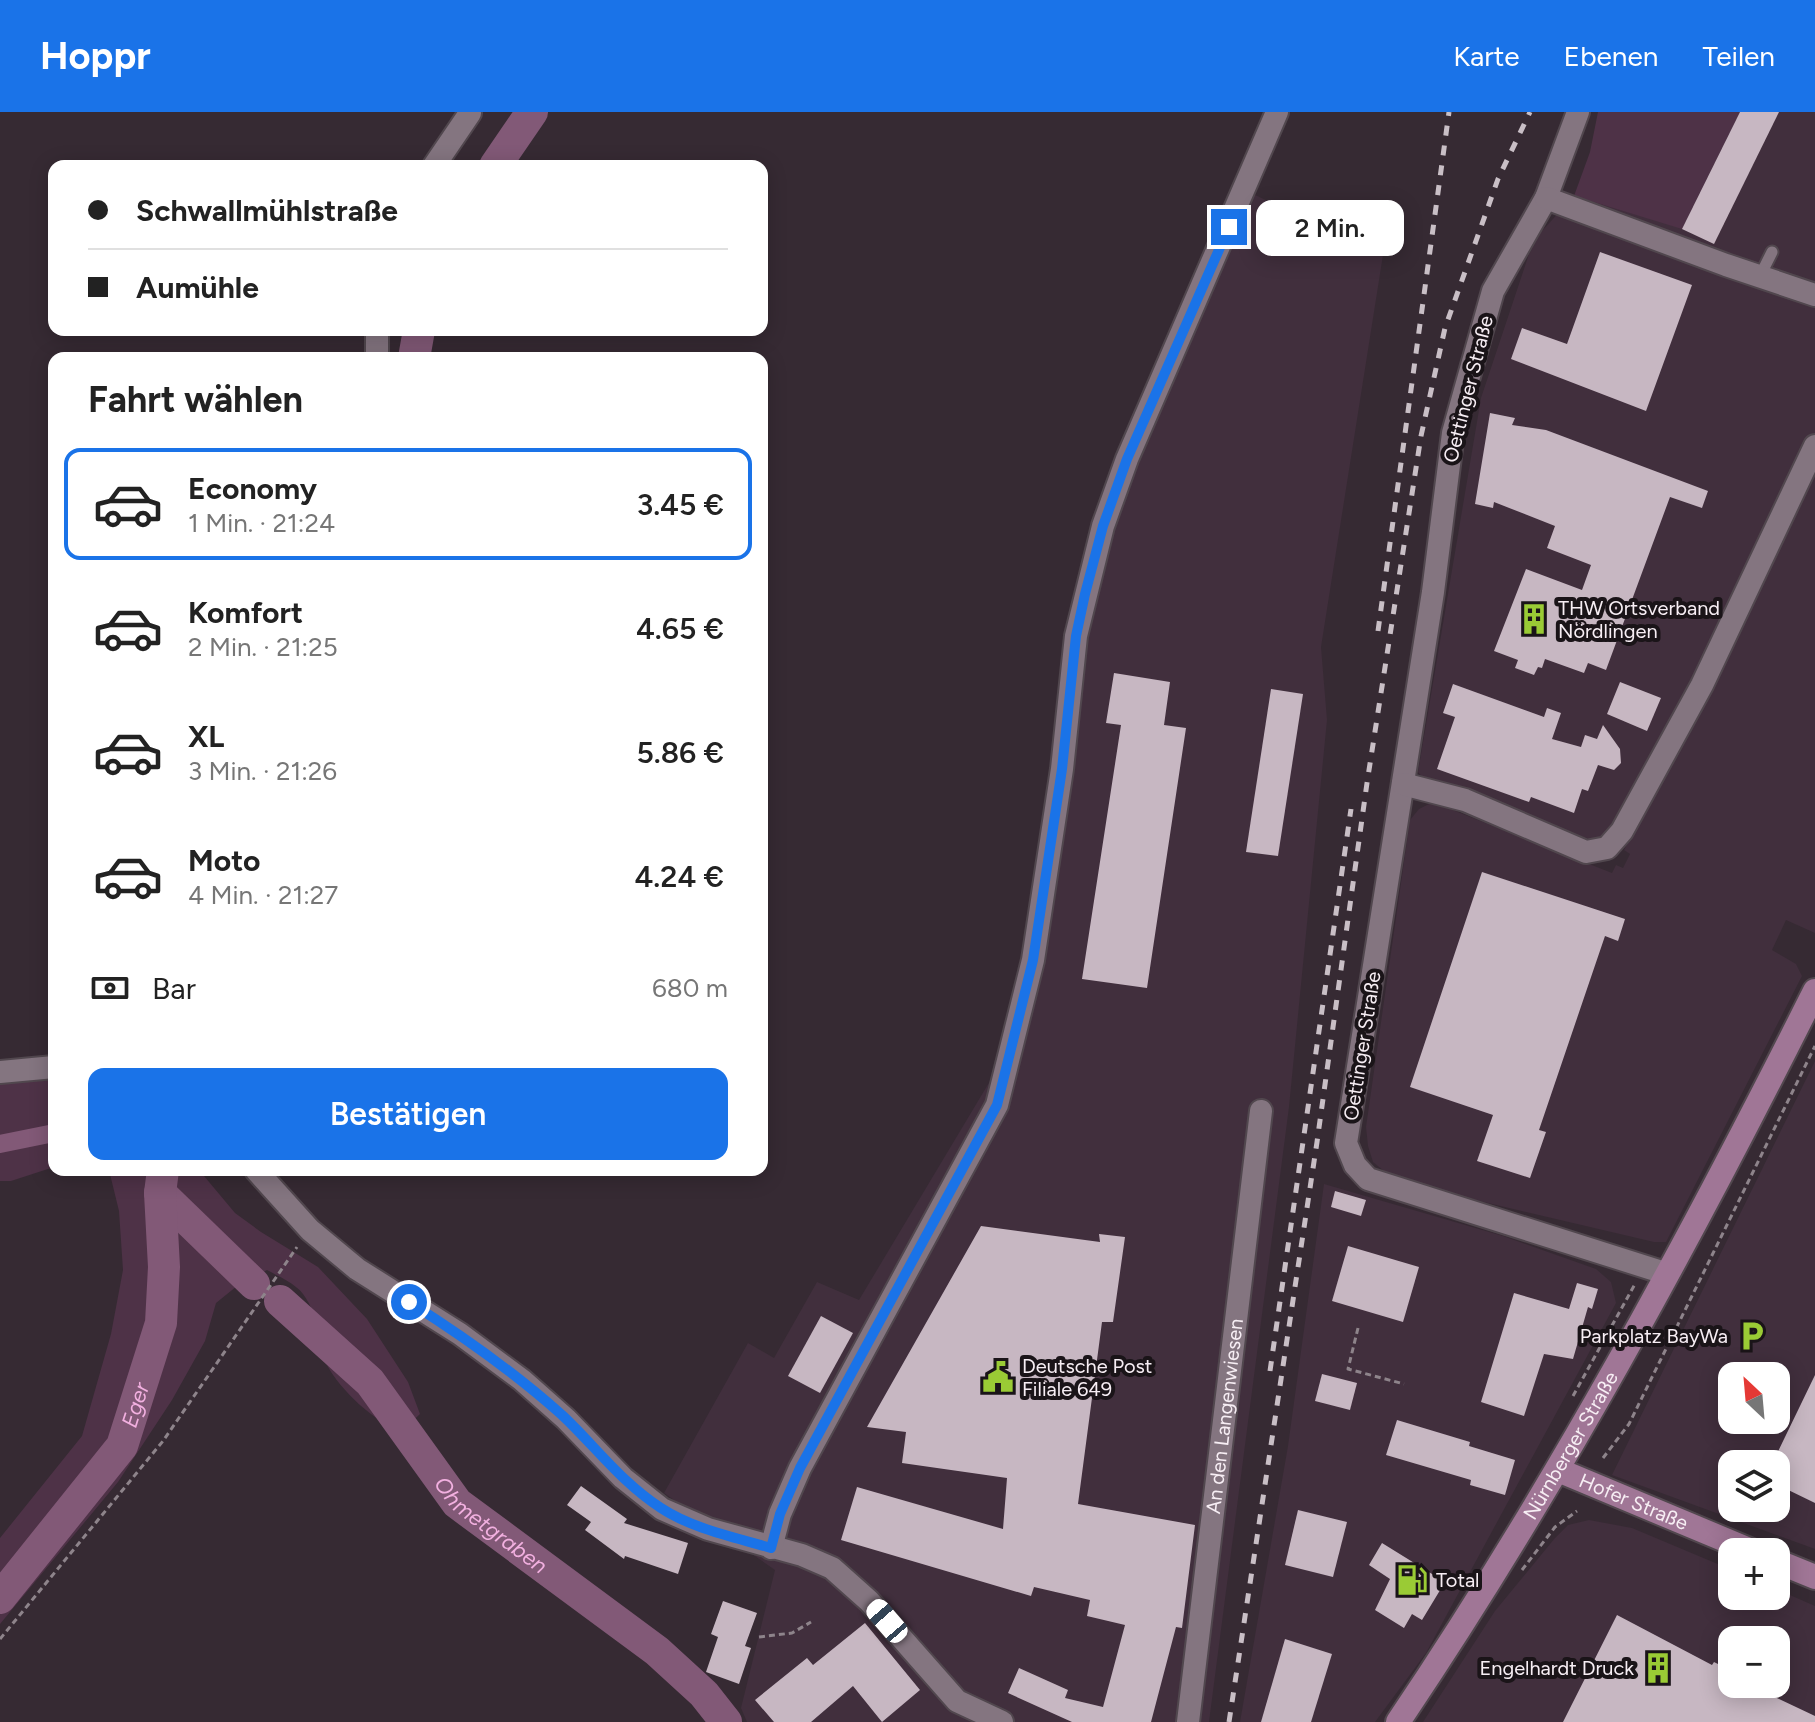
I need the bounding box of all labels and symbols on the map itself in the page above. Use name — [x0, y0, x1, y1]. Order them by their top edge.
callout: 2 Min. — [1257, 199, 1405, 255]
route end — [1211, 209, 1247, 245]
street label: Oettinger Straße — [1438, 313, 1498, 465]
place label: THW Ortsverband Nördlingen — [1558, 596, 1720, 643]
building icon: THW Ortsverband Nördlingen — [1517, 602, 1551, 636]
street label: Oettinger Straße — [1338, 970, 1386, 1122]
route start — [391, 1284, 427, 1320]
street label: An den Langenwiesen — [1201, 1317, 1248, 1515]
parking icon: Parkplatz BayWa — [1735, 1319, 1769, 1353]
place label: Parkplatz BayWa — [1580, 1324, 1728, 1348]
place label: Deutsche Post Filiale 649 — [1022, 1354, 1152, 1401]
public building icon: Deutsche Post Filiale 649 — [981, 1360, 1015, 1394]
north arrow — [1718, 1362, 1790, 1434]
street label: Nürnberger Straße — [1518, 1367, 1623, 1524]
water label: Eger — [115, 1378, 155, 1431]
street label: Hofer Straße — [1576, 1468, 1692, 1535]
water label: Ohmetgraben — [429, 1471, 553, 1579]
fuel station icon: Total — [1395, 1563, 1429, 1597]
place label: Total — [1436, 1568, 1480, 1592]
car — [862, 1595, 912, 1647]
building icon: Engelhardt Druck — [1641, 1651, 1675, 1685]
place label: Engelhardt Druck — [1479, 1656, 1634, 1680]

